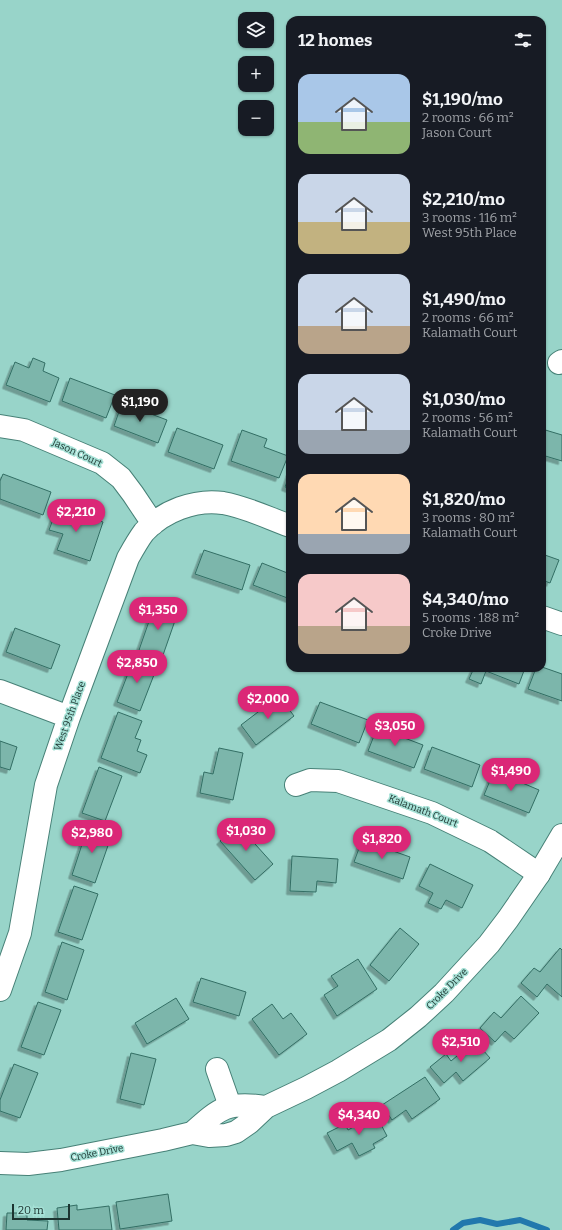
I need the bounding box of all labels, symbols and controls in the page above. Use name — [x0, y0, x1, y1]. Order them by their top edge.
map controls — [238, 12, 274, 136]
button: layers — [238, 12, 274, 48]
icon: filters — [512, 29, 534, 51]
text: 12 homes — [298, 30, 372, 51]
button: + — [238, 56, 274, 92]
text: $1,190/mo — [422, 89, 503, 110]
icon: home — [330, 90, 378, 138]
button: − — [238, 100, 274, 136]
text: 2 rooms · 66 m² — [422, 110, 514, 125]
text: Jason Court — [422, 125, 492, 140]
text: $2,210/mo — [422, 189, 505, 210]
icon: home — [330, 190, 378, 238]
text: 3 rooms · 116 m² — [422, 210, 517, 225]
text: West 95th Place — [422, 225, 517, 240]
text: $1,490/mo — [422, 289, 506, 310]
icon: home — [330, 290, 378, 338]
text: 2 rooms · 66 m² — [422, 310, 514, 325]
text: Kalamath Court — [422, 325, 517, 340]
pin: $1,190 — [107, 389, 173, 423]
text: $1,030/mo — [422, 389, 506, 410]
icon: home — [330, 390, 378, 438]
text: $1,190 — [121, 394, 159, 409]
text: 2 rooms · 56 m² — [422, 410, 513, 425]
text: Kalamath Court — [422, 425, 517, 440]
street label: Jason Court — [49, 436, 104, 470]
text: $1,820/mo — [422, 489, 506, 510]
icon: home — [330, 490, 378, 538]
pin: $2,210 — [43, 499, 109, 533]
text: $2,210 — [56, 504, 96, 519]
text: 3 rooms · 80 m² — [422, 510, 515, 525]
text: Kalamath Court — [422, 525, 517, 540]
text: $4,340/mo — [422, 589, 509, 610]
icon: home — [330, 590, 378, 638]
pin: $1,350 — [125, 597, 191, 631]
text: $1,350 — [138, 602, 178, 617]
text: 5 rooms · 188 m² — [422, 610, 519, 625]
text: Croke Drive — [422, 625, 492, 640]
pin: $2,850 — [104, 650, 170, 684]
text: $2,850 — [116, 655, 158, 670]
street label: West 95th Place — [52, 680, 88, 752]
pin: $2,000 — [235, 686, 301, 720]
text: $2,000 — [247, 691, 289, 706]
pin: $3,050 — [362, 713, 428, 747]
text: $3,050 — [374, 718, 416, 733]
pin: $1,490 — [478, 758, 544, 792]
text: $1,490 — [491, 763, 531, 778]
street label: Kalamath Court — [387, 792, 460, 830]
pin: $1,030 — [213, 818, 279, 852]
pin: $2,980 — [59, 820, 125, 854]
text: $1,030 — [226, 823, 266, 838]
text: $2,980 — [71, 825, 113, 840]
pin: $1,820 — [349, 826, 415, 860]
text: $1,820 — [362, 831, 402, 846]
street label: Croke Drive — [424, 966, 470, 1012]
pin: $2,510 — [428, 1029, 494, 1063]
text: $2,510 — [441, 1034, 481, 1049]
pin: $4,340 — [326, 1102, 392, 1136]
text: $4,340 — [338, 1107, 380, 1122]
street label: Croke Drive — [70, 1142, 124, 1164]
scale bar — [12, 1202, 70, 1221]
text: 20 m — [18, 1204, 44, 1217]

